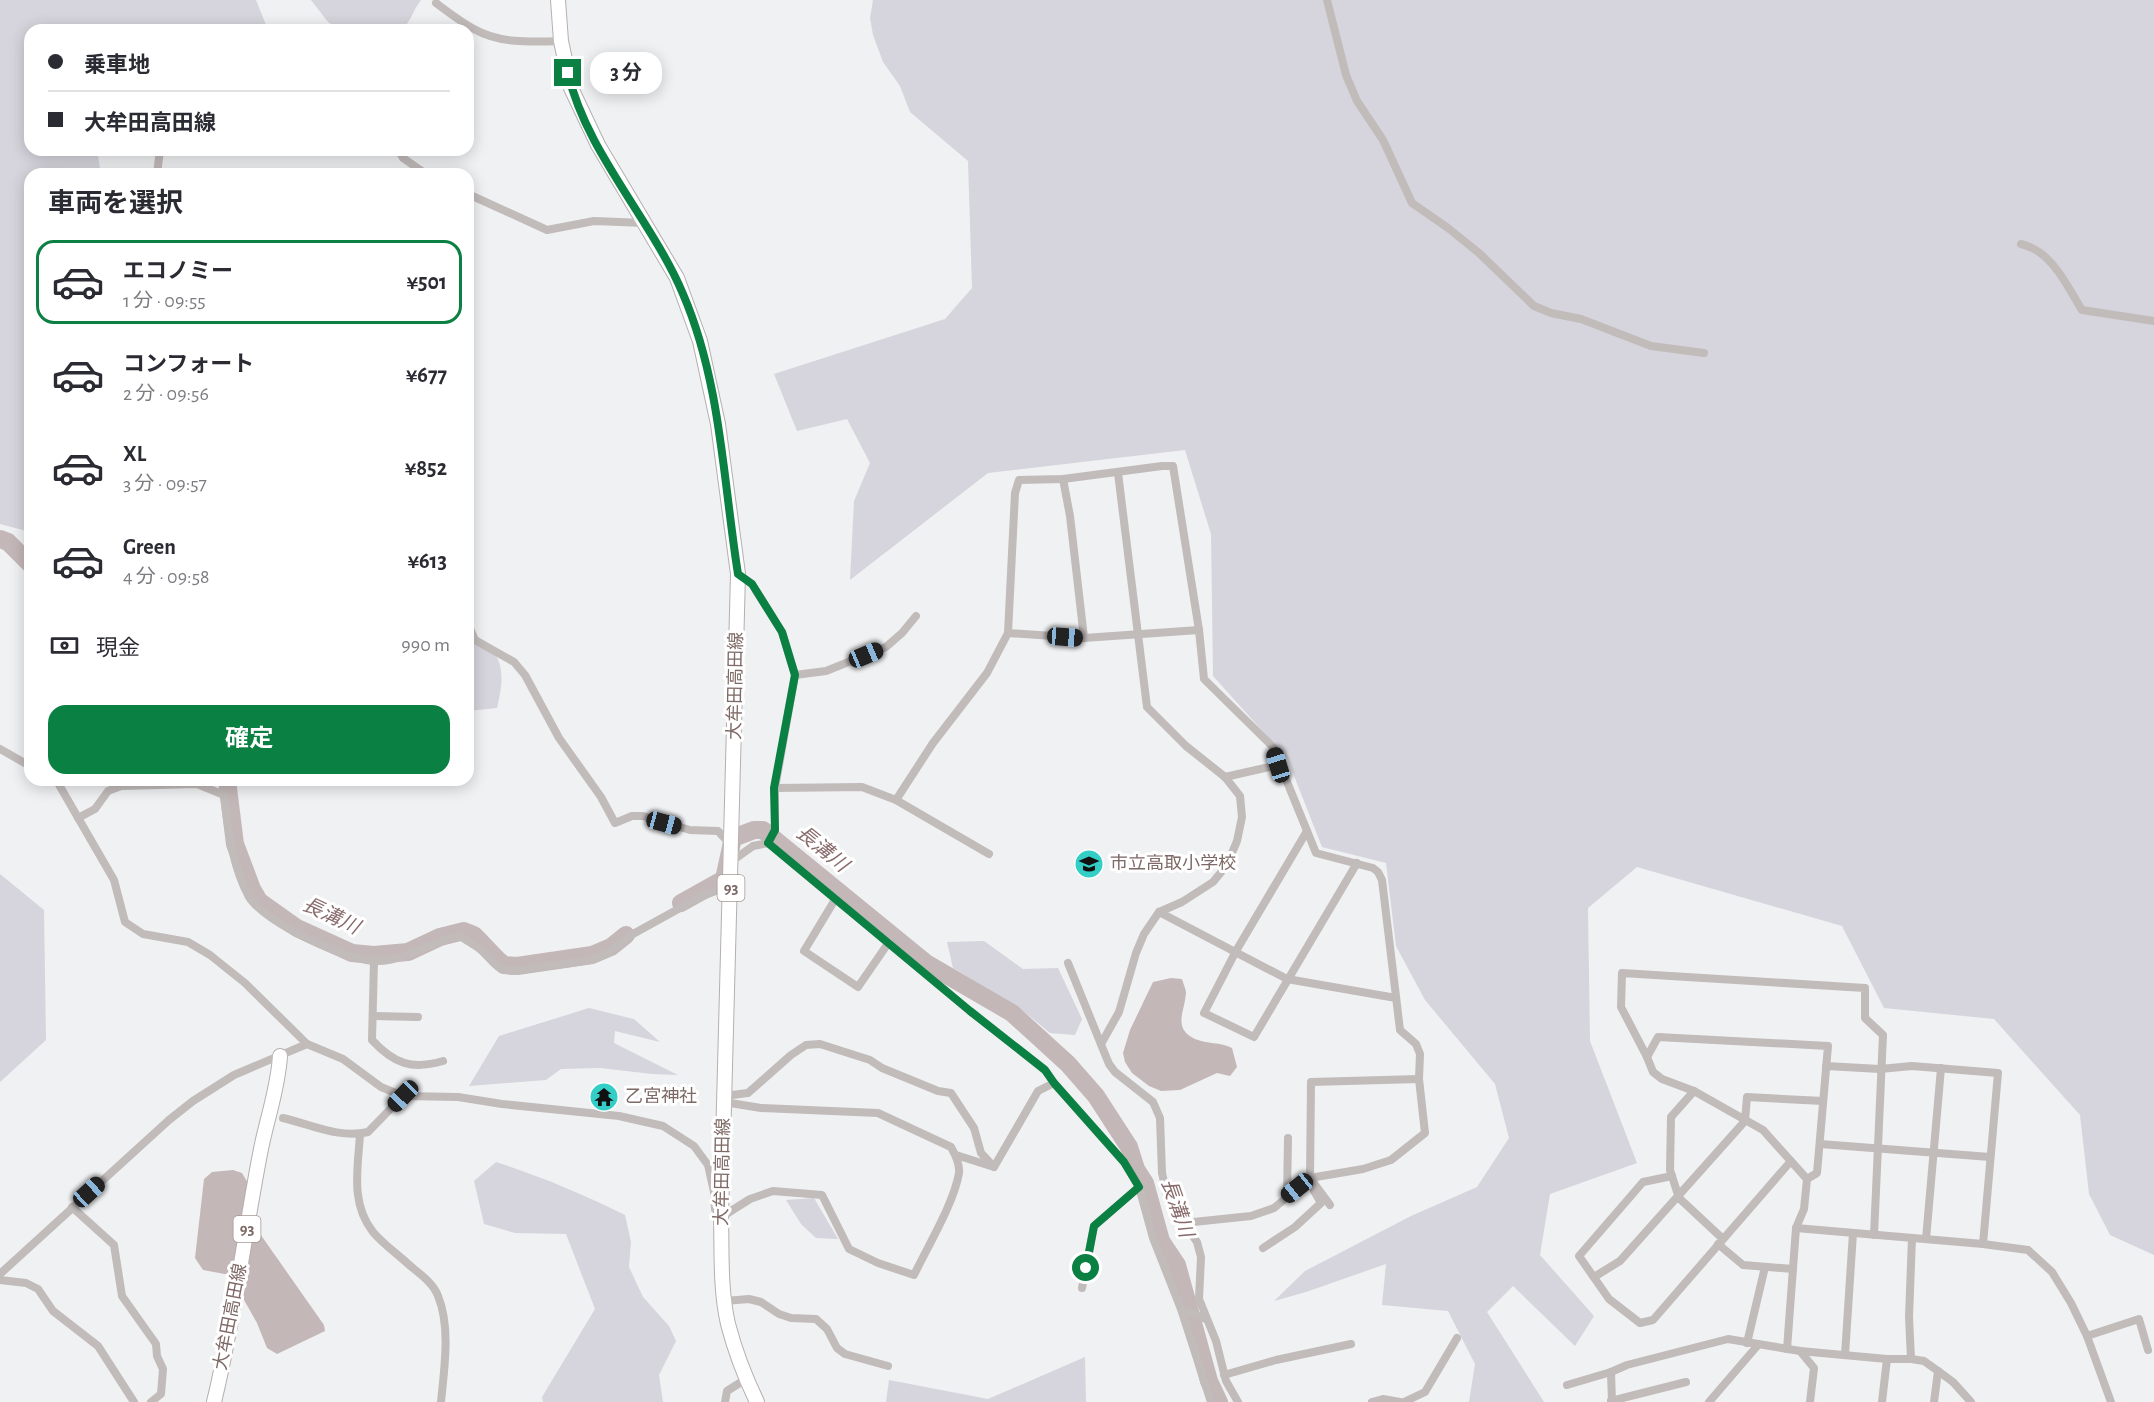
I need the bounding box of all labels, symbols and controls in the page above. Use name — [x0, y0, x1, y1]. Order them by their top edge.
callout: 3 分 — [589, 52, 661, 94]
text: 乗車地 — [84, 54, 150, 76]
route end — [554, 59, 581, 86]
text: 3 分 — [610, 63, 642, 83]
text: 大牟田高田線 — [84, 112, 216, 134]
text: 車両を選択 — [48, 190, 183, 217]
icon: car — [51, 255, 105, 309]
text: エコノミー — [123, 260, 233, 282]
text: ¥501 — [407, 271, 447, 293]
text: 1 分 · 09:55 — [123, 291, 206, 311]
icon: car — [51, 348, 105, 402]
text: コンフォート — [123, 353, 254, 375]
text: ¥677 — [406, 364, 447, 386]
text: 2 分 · 09:56 — [123, 384, 209, 404]
icon: car — [51, 441, 105, 495]
text: XL — [123, 443, 146, 465]
text: ¥852 — [405, 457, 447, 479]
text: 3 分 · 09:57 — [123, 474, 207, 494]
icon: car — [51, 534, 105, 588]
text: Green — [123, 536, 176, 558]
text: ¥613 — [407, 550, 447, 572]
text: 4 分 · 09:58 — [123, 567, 209, 587]
car — [1046, 627, 1084, 647]
icon: cash — [48, 629, 81, 662]
street label: 大牟田高田線 — [724, 632, 746, 740]
text: 990 m — [401, 635, 450, 655]
text: 現金 — [96, 637, 140, 659]
car — [846, 640, 886, 670]
button: 確定 — [48, 705, 450, 774]
car — [1264, 745, 1292, 785]
car — [644, 810, 684, 836]
water label: 長溝川 — [792, 822, 854, 877]
school or university icon: 市立高取小学校 — [1073, 848, 1105, 880]
place label: 市立高取小学校 — [1110, 853, 1236, 873]
road number: 93 — [718, 875, 744, 901]
water label: 長溝川 — [300, 893, 365, 939]
car — [384, 1077, 422, 1115]
temple icon: 乙宮神社 — [588, 1081, 620, 1113]
place label: 乙宮神社 — [625, 1087, 697, 1106]
street label: 大牟田高田線 — [711, 1118, 733, 1226]
car — [1277, 1170, 1317, 1206]
car — [70, 1173, 108, 1211]
water label: 長溝川 — [1158, 1176, 1198, 1242]
road number: 93 — [234, 1216, 260, 1242]
route start — [1072, 1254, 1099, 1281]
street label: 大牟田高田線 — [210, 1262, 250, 1372]

